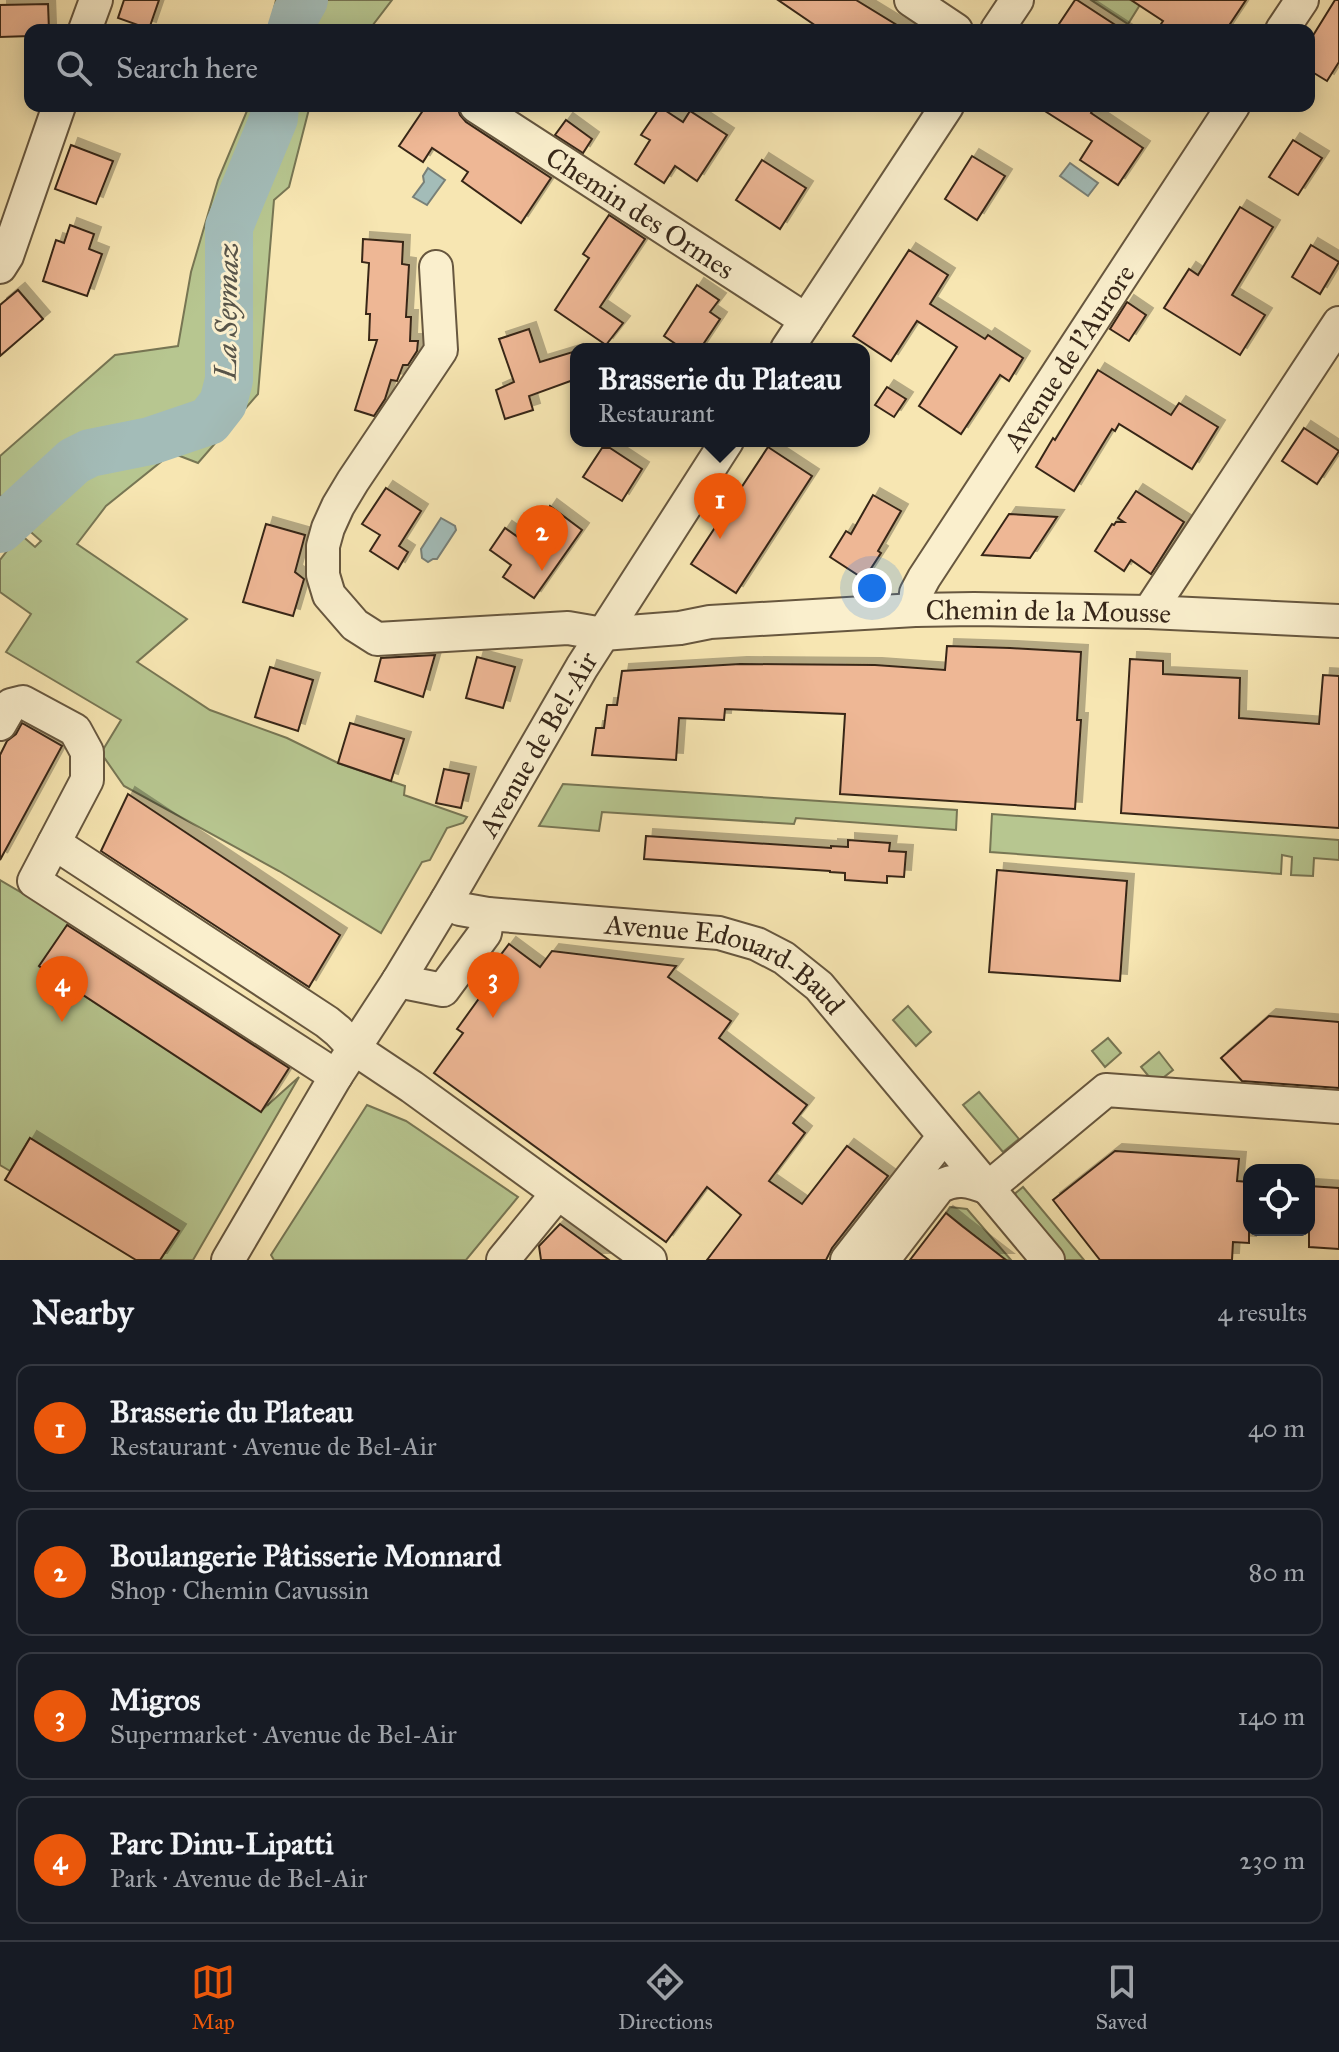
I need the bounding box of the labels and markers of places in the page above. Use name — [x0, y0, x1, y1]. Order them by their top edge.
pin: 1 — [694, 473, 746, 539]
pin: 2 — [516, 505, 568, 571]
pin: 3 — [467, 952, 519, 1018]
pin: 4 — [36, 956, 88, 1022]

